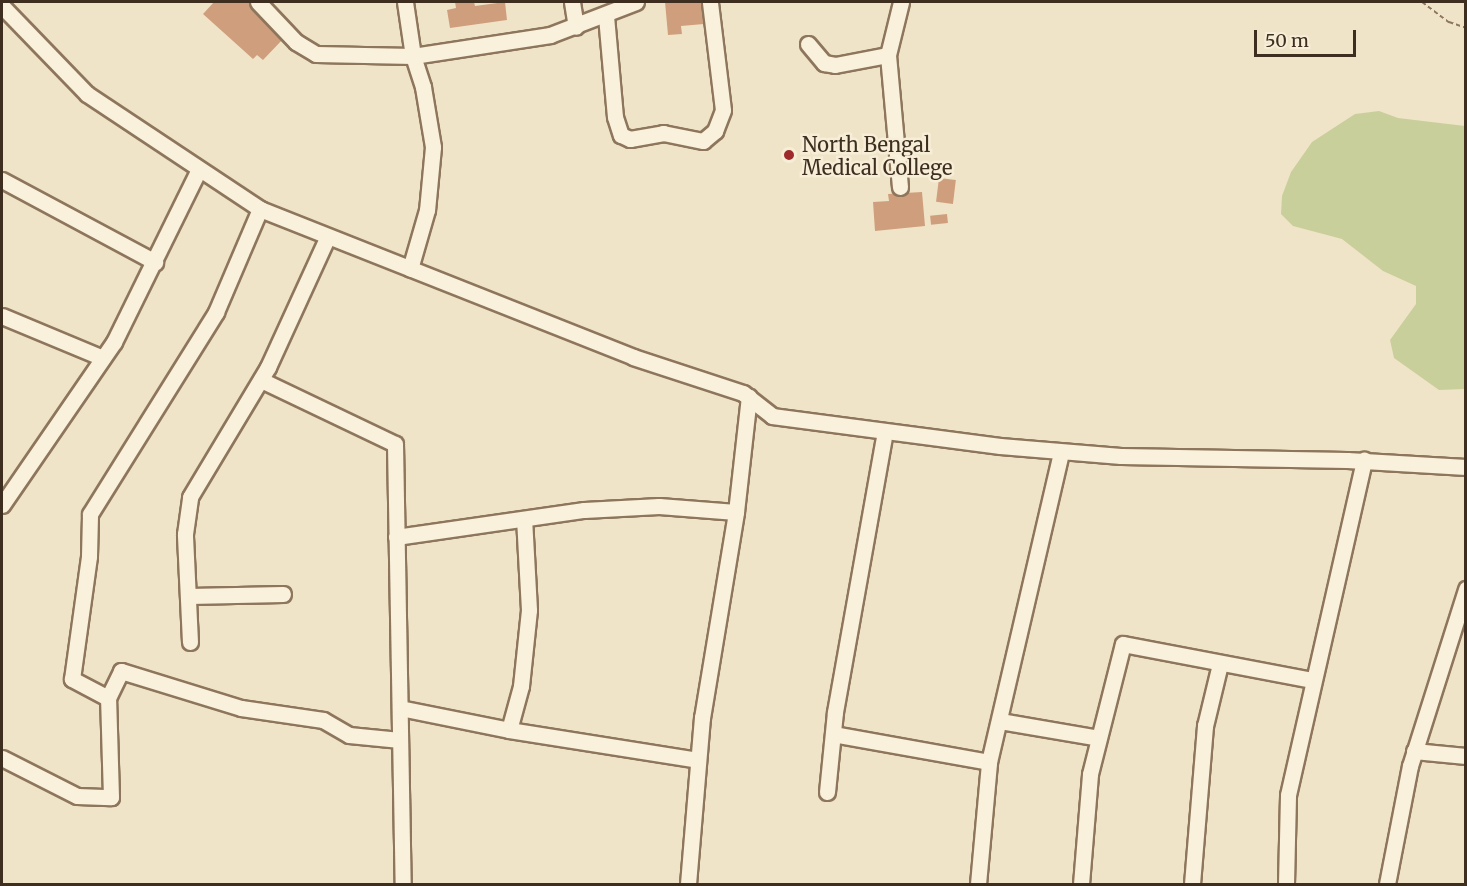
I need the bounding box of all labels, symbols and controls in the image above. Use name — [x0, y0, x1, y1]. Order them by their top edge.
scale bar — [1257, 18, 1359, 56]
text: 50 m — [1265, 29, 1309, 52]
place label: North Bengal Medical College — [802, 132, 952, 179]
marker: North Bengal Medical College — [780, 146, 798, 164]

